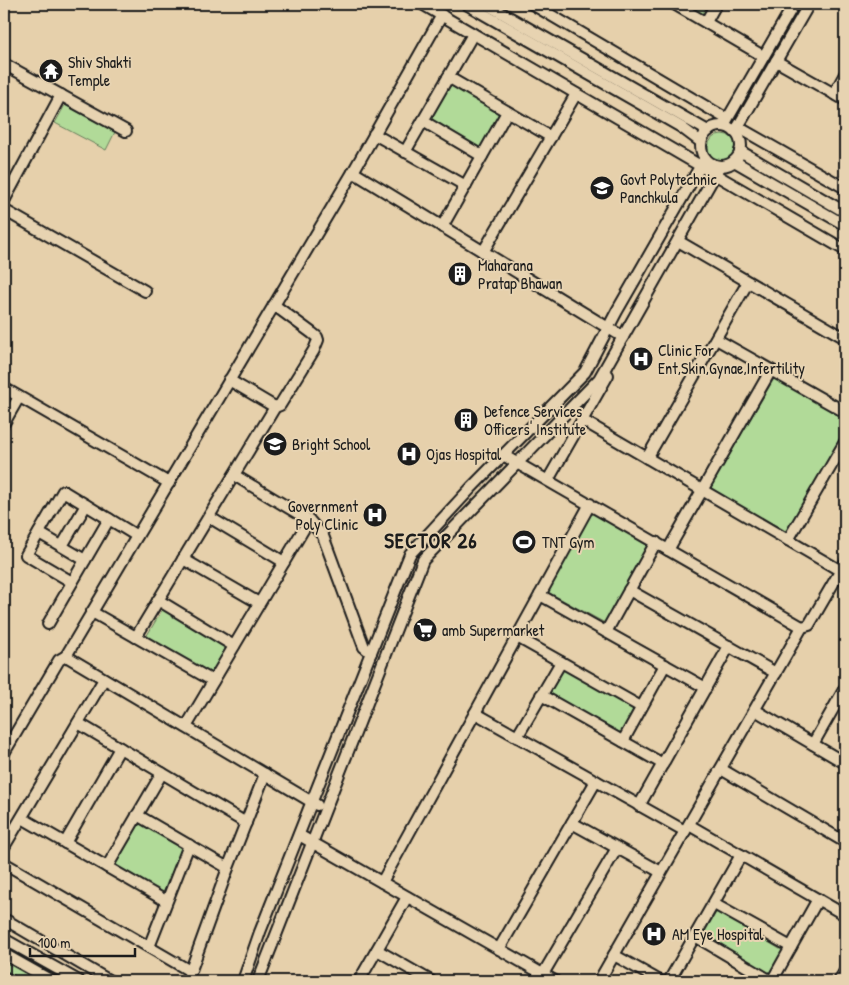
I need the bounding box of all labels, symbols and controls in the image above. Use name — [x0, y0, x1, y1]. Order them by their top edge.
place label: Shiv Shakti Temple — [68, 51, 132, 91]
temple icon: Shiv Shakti Temple — [38, 58, 64, 84]
place label: Govt Polytechnic Panchkula — [620, 168, 717, 208]
school or university icon: Govt Polytechnic Panchkula — [589, 175, 615, 201]
place label: Maharana Pratap Bhawan — [478, 254, 562, 294]
building icon: Maharana Pratap Bhawan — [447, 261, 473, 287]
place label: Clinic For Ent,Skin,Gynae,Infertility — [658, 339, 805, 379]
hospital icon: Clinic For Ent,Skin,Gynae,Infertility — [628, 346, 654, 372]
place label: Defence Services Officers' Institute — [484, 400, 587, 440]
building icon: Defence Services Officers' Institute — [453, 407, 479, 433]
school or university icon: Bright School — [262, 431, 288, 457]
place label: Bright School — [292, 433, 371, 455]
hospital icon: Ojas Hospital — [396, 441, 422, 467]
place label: Ojas Hospital — [426, 443, 502, 465]
place label: Government Poly Clinic — [288, 495, 359, 535]
hospital icon: Government Poly Clinic — [362, 502, 388, 528]
district label: SECTOR 26 — [384, 526, 478, 555]
sports icon: TNT Gym — [511, 529, 537, 555]
place label: TNT Gym — [542, 531, 595, 553]
supermarket icon: amb Supermarket — [412, 617, 438, 643]
place label: amb Supermarket — [442, 619, 545, 641]
hospital icon: AM Eye Hospital — [641, 921, 667, 947]
place label: AM Eye Hospital — [672, 923, 764, 945]
scale bar — [30, 925, 135, 957]
text: 100 m — [38, 932, 71, 953]

